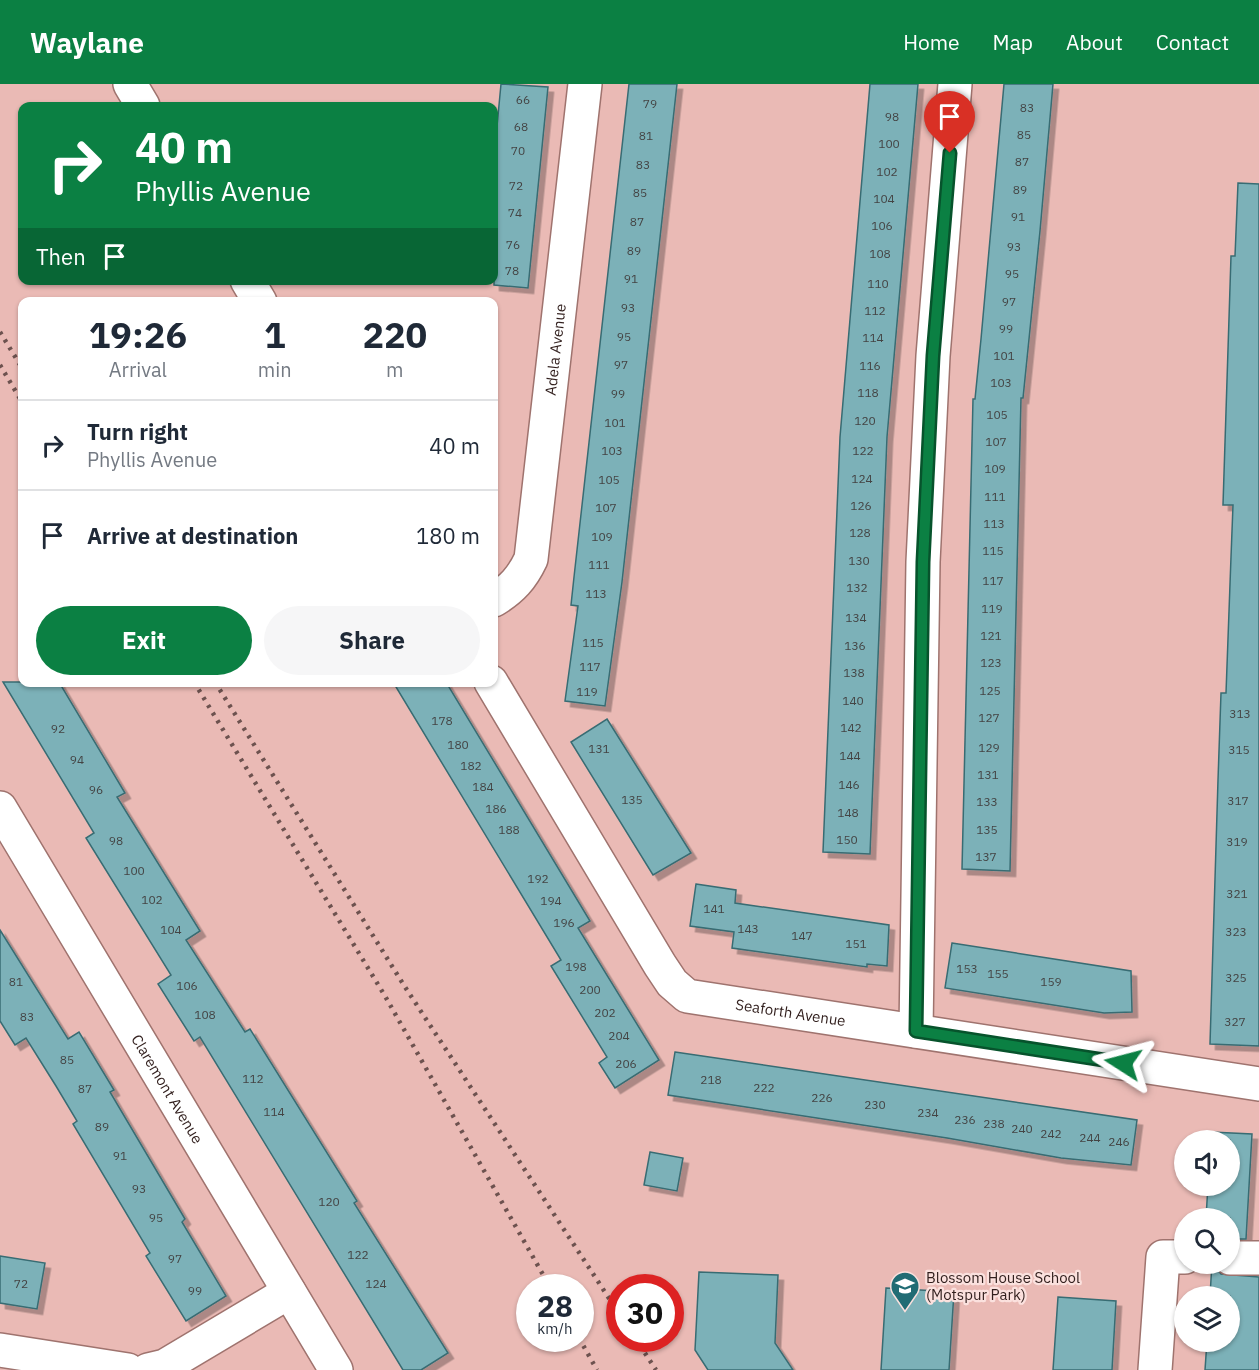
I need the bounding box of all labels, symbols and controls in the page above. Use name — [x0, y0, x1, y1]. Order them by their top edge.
text: Waylane — [30, 24, 144, 61]
text: Home — [903, 28, 960, 56]
text: Map — [993, 28, 1033, 56]
text: About — [1066, 28, 1123, 56]
text: Contact — [1156, 28, 1229, 56]
pin — [924, 91, 975, 153]
house number: 66 — [516, 92, 530, 107]
house number: 79 — [643, 96, 657, 111]
icon: arrive — [933, 100, 966, 133]
house number: 83 — [1020, 100, 1034, 115]
house number: 98 — [885, 109, 899, 124]
house number: 68 — [514, 119, 528, 134]
text: 40 m — [135, 120, 233, 175]
icon: right — [36, 126, 114, 204]
house number: 85 — [1017, 127, 1031, 142]
house number: 81 — [639, 128, 653, 143]
house number: 100 — [878, 136, 900, 151]
house number: 70 — [511, 143, 525, 158]
house number: 87 — [1015, 154, 1029, 169]
house number: 83 — [636, 157, 650, 172]
house number: 102 — [876, 164, 898, 179]
text: Phyllis Avenue — [135, 173, 311, 208]
house number: 72 — [509, 178, 523, 193]
house number: 89 — [1013, 182, 1027, 197]
house number: 85 — [633, 185, 647, 200]
house number: 104 — [873, 191, 895, 206]
house number: 74 — [508, 205, 522, 220]
house number: 91 — [1011, 209, 1025, 224]
house number: 87 — [630, 214, 644, 229]
house number: 106 — [871, 218, 893, 233]
house number: 76 — [506, 237, 520, 252]
house number: 93 — [1007, 239, 1021, 254]
icon: arrive — [98, 240, 131, 273]
text: Then — [36, 242, 86, 271]
house number: 89 — [627, 243, 641, 258]
house number: 108 — [869, 246, 891, 261]
house number: 78 — [505, 263, 519, 278]
house number: 95 — [1005, 266, 1019, 281]
house number: 91 — [624, 271, 638, 286]
house number: 110 — [867, 276, 889, 291]
house number: 97 — [1002, 294, 1016, 309]
house number: 93 — [621, 300, 635, 315]
street label: Adela Avenue — [540, 302, 569, 396]
house number: 112 — [864, 303, 886, 318]
text: 19:26 — [89, 311, 187, 358]
text: 1 — [264, 311, 286, 358]
text: 220 — [362, 311, 427, 358]
house number: 99 — [999, 321, 1013, 336]
house number: 95 — [617, 329, 631, 344]
house number: 114 — [862, 330, 884, 345]
house number: 101 — [993, 348, 1015, 363]
text: Arrival — [109, 356, 167, 383]
text: min — [258, 356, 292, 383]
text: m — [386, 356, 404, 383]
house number: 97 — [614, 357, 628, 372]
house number: 116 — [859, 358, 881, 373]
house number: 103 — [990, 375, 1012, 390]
house number: 118 — [857, 385, 879, 400]
house number: 99 — [611, 386, 625, 401]
house number: 105 — [986, 407, 1008, 422]
house number: 120 — [854, 413, 876, 428]
house number: 101 — [604, 415, 626, 430]
text: Turn right — [87, 417, 188, 446]
icon: right — [36, 429, 69, 462]
text: 40 m — [429, 431, 480, 460]
house number: 107 — [985, 434, 1007, 449]
house number: 103 — [601, 443, 623, 458]
house number: 122 — [852, 443, 874, 458]
text: Phyllis Avenue — [87, 446, 217, 473]
house number: 109 — [984, 461, 1006, 476]
house number: 124 — [851, 471, 873, 486]
house number: 105 — [598, 472, 620, 487]
house number: 111 — [984, 489, 1006, 504]
house number: 126 — [850, 498, 872, 513]
house number: 107 — [595, 500, 617, 515]
house number: 113 — [983, 516, 1005, 531]
icon: arrive — [36, 519, 69, 552]
text: Arrive at destination — [87, 521, 298, 550]
text: 180 m — [416, 521, 480, 550]
house number: 128 — [849, 525, 871, 540]
house number: 109 — [591, 529, 613, 544]
house number: 115 — [982, 543, 1004, 558]
house number: 130 — [848, 553, 870, 568]
house number: 111 — [588, 557, 610, 572]
house number: 117 — [982, 573, 1004, 588]
house number: 132 — [846, 580, 868, 595]
house number: 113 — [585, 586, 607, 601]
house number: 119 — [981, 601, 1003, 616]
button: Exit — [36, 606, 252, 675]
button: Share — [264, 606, 480, 675]
house number: 134 — [845, 610, 867, 625]
house number: 121 — [980, 628, 1002, 643]
house number: 115 — [582, 635, 604, 650]
house number: 136 — [844, 638, 866, 653]
house number: 123 — [980, 655, 1002, 670]
house number: 117 — [579, 659, 601, 674]
house number: 138 — [843, 665, 865, 680]
house number: 125 — [979, 683, 1001, 698]
house number: 119 — [576, 684, 598, 699]
house number: 140 — [842, 693, 864, 708]
house number: 313 — [1229, 706, 1251, 721]
house number: 127 — [978, 710, 1000, 725]
house number: 178 — [431, 713, 453, 728]
house number: 142 — [840, 720, 862, 735]
house number: 92 — [51, 721, 65, 736]
house number: 180 — [447, 737, 469, 752]
house number: 129 — [978, 740, 1000, 755]
house number: 131 — [588, 741, 610, 756]
house number: 315 — [1228, 742, 1250, 757]
house number: 144 — [839, 748, 861, 763]
house number: 94 — [70, 752, 84, 767]
house number: 182 — [460, 758, 482, 773]
house number: 131 — [977, 767, 999, 782]
house number: 146 — [838, 777, 860, 792]
house number: 184 — [472, 779, 494, 794]
house number: 96 — [89, 782, 103, 797]
house number: 135 — [621, 792, 643, 807]
house number: 317 — [1227, 793, 1249, 808]
house number: 133 — [976, 794, 998, 809]
house number: 186 — [485, 801, 507, 816]
house number: 148 — [837, 805, 859, 820]
house number: 188 — [498, 822, 520, 837]
house number: 135 — [976, 822, 998, 837]
house number: 150 — [836, 832, 858, 847]
house number: 98 — [109, 833, 123, 848]
house number: 319 — [1226, 834, 1248, 849]
house number: 137 — [975, 849, 997, 864]
house number: 100 — [123, 863, 145, 878]
house number: 192 — [527, 871, 549, 886]
house number: 321 — [1226, 886, 1248, 901]
house number: 102 — [141, 892, 163, 907]
house number: 194 — [540, 893, 562, 908]
house number: 141 — [703, 901, 725, 916]
house number: 196 — [553, 915, 575, 930]
house number: 143 — [737, 921, 759, 936]
house number: 104 — [160, 922, 182, 937]
house number: 323 — [1225, 924, 1247, 939]
house number: 147 — [791, 928, 813, 943]
house number: 151 — [845, 936, 867, 951]
house number: 198 — [565, 959, 587, 974]
house number: 153 — [956, 961, 978, 976]
house number: 155 — [987, 966, 1009, 981]
house number: 325 — [1225, 970, 1247, 985]
house number: 81 — [9, 974, 23, 989]
house number: 159 — [1040, 974, 1062, 989]
house number: 106 — [176, 978, 198, 993]
house number: 200 — [579, 982, 601, 997]
street label: Seaforth Avenue — [734, 994, 847, 1030]
house number: 202 — [594, 1005, 616, 1020]
house number: 108 — [194, 1007, 216, 1022]
house number: 83 — [20, 1009, 34, 1024]
house number: 327 — [1224, 1014, 1246, 1029]
house number: 204 — [608, 1028, 630, 1043]
street label: Claremont Avenue — [128, 1031, 208, 1147]
position arrow — [1091, 1031, 1155, 1095]
house number: 85 — [60, 1052, 74, 1067]
house number: 206 — [615, 1056, 637, 1071]
house number: 112 — [242, 1071, 264, 1086]
house number: 218 — [700, 1072, 722, 1087]
house number: 222 — [753, 1080, 775, 1095]
house number: 87 — [78, 1081, 92, 1096]
house number: 226 — [811, 1090, 833, 1105]
house number: 230 — [864, 1097, 886, 1112]
house number: 114 — [263, 1104, 285, 1119]
house number: 234 — [917, 1105, 939, 1120]
house number: 236 — [954, 1112, 976, 1127]
house number: 238 — [983, 1116, 1005, 1131]
house number: 89 — [95, 1119, 109, 1134]
house number: 240 — [1011, 1121, 1033, 1136]
house number: 242 — [1040, 1126, 1062, 1141]
house number: 244 — [1079, 1130, 1101, 1145]
map controls — [1174, 1130, 1240, 1352]
button: sound — [1174, 1130, 1240, 1196]
house number: 246 — [1108, 1134, 1130, 1149]
house number: 91 — [113, 1148, 127, 1163]
house number: 93 — [132, 1181, 146, 1196]
house number: 120 — [318, 1194, 340, 1209]
button: search — [1174, 1208, 1240, 1274]
house number: 95 — [149, 1210, 163, 1225]
house number: 122 — [347, 1247, 369, 1262]
house number: 97 — [168, 1251, 182, 1266]
place label: Blossom House School (Motspur Park) — [926, 1268, 1080, 1304]
school or university icon: Blossom House School (Motspur Park) — [889, 1270, 921, 1312]
speed limit sign: 30 — [606, 1274, 684, 1352]
house number: 72 — [14, 1276, 28, 1291]
house number: 124 — [365, 1276, 387, 1291]
house number: 99 — [188, 1283, 202, 1298]
text: 28 — [537, 1286, 573, 1325]
button: layers — [1174, 1286, 1240, 1352]
text: km/h — [537, 1319, 573, 1338]

